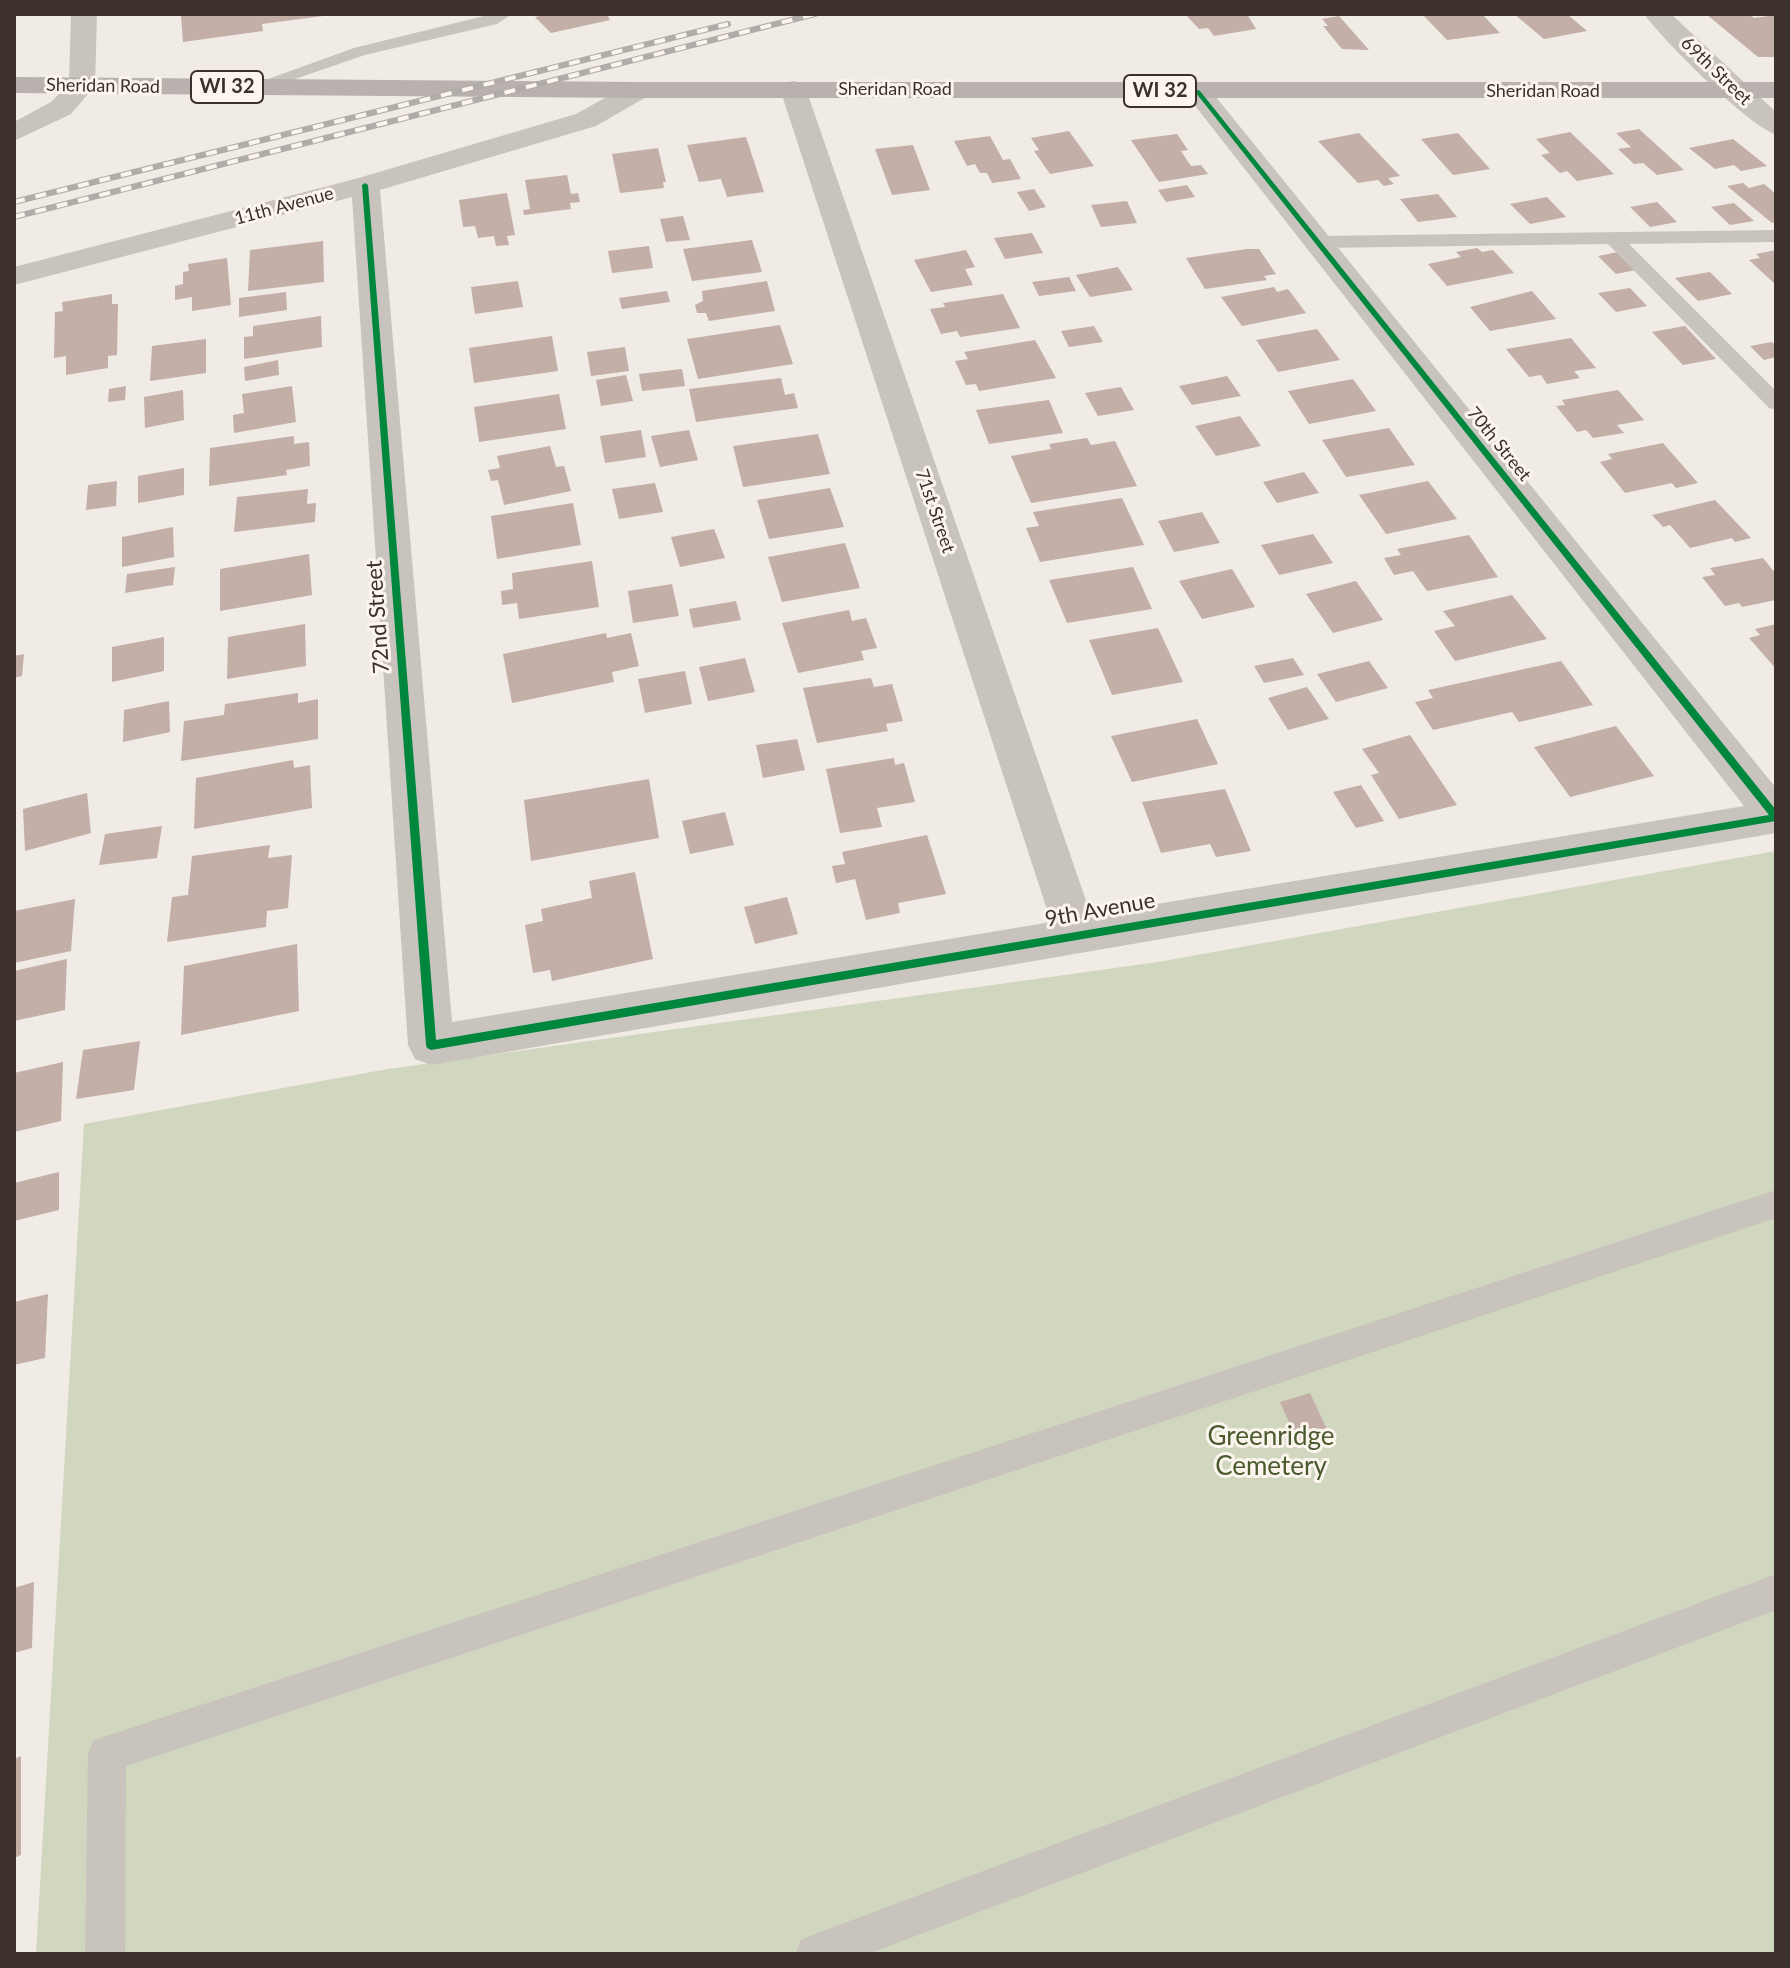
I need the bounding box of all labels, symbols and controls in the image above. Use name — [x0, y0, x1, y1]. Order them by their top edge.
street label: 69th Street — [1676, 32, 1756, 110]
road number: WI 32 — [191, 71, 263, 103]
street label: Sheridan Road — [46, 74, 160, 98]
road number: WI 32 — [1124, 75, 1196, 107]
street label: Sheridan Road — [838, 78, 952, 100]
street label: Sheridan Road — [1486, 80, 1600, 102]
street label: 11th Avenue — [232, 182, 336, 230]
street label: 70th Street — [1462, 402, 1536, 486]
street label: 71st Street — [911, 466, 959, 556]
street label: 72nd Street — [361, 559, 395, 675]
street label: 9th Avenue — [1043, 887, 1157, 933]
park label: Greenridge Cemetery — [1208, 1421, 1334, 1482]

